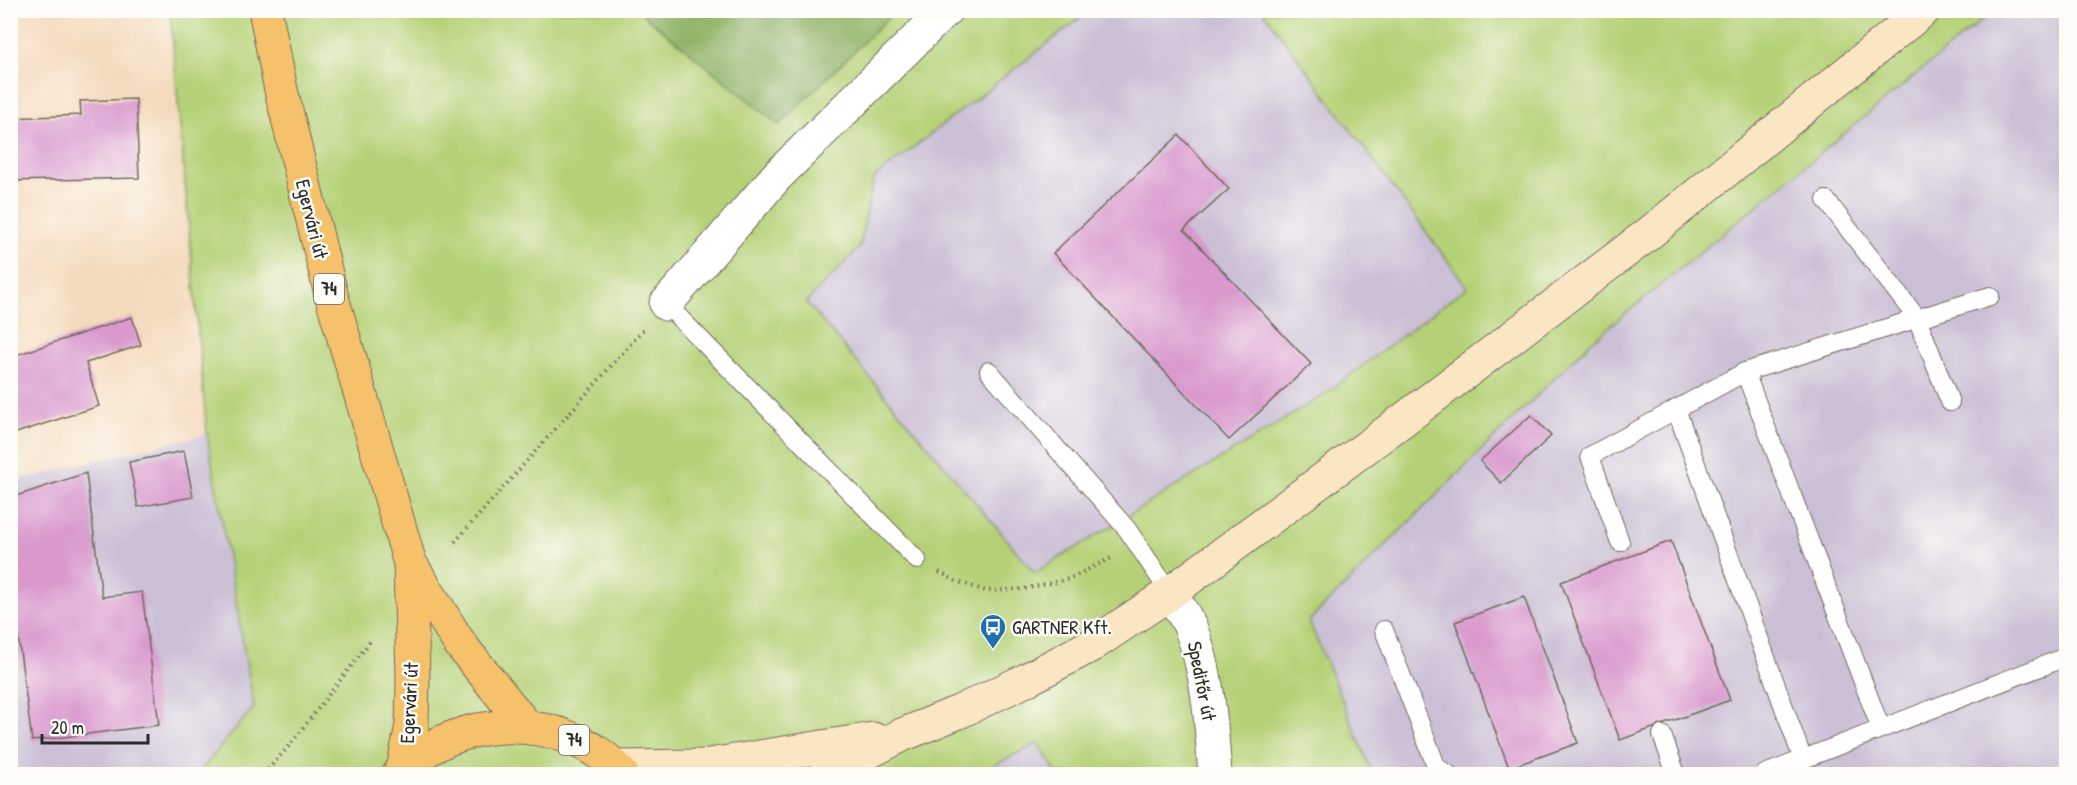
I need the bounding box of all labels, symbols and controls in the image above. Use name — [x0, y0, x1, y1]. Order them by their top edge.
street label: Egervári út — [290, 176, 336, 262]
road number: 74 — [314, 274, 344, 304]
bus stop icon: GARTNER Kft. — [978, 612, 1008, 650]
place label: GARTNER Kft. — [1012, 613, 1112, 640]
street label: Speditőr út — [1182, 639, 1224, 724]
street label: Egervári út — [393, 661, 424, 744]
scale bar — [42, 707, 148, 745]
text: 20 m — [51, 715, 84, 740]
road number: 74 — [559, 725, 589, 755]

